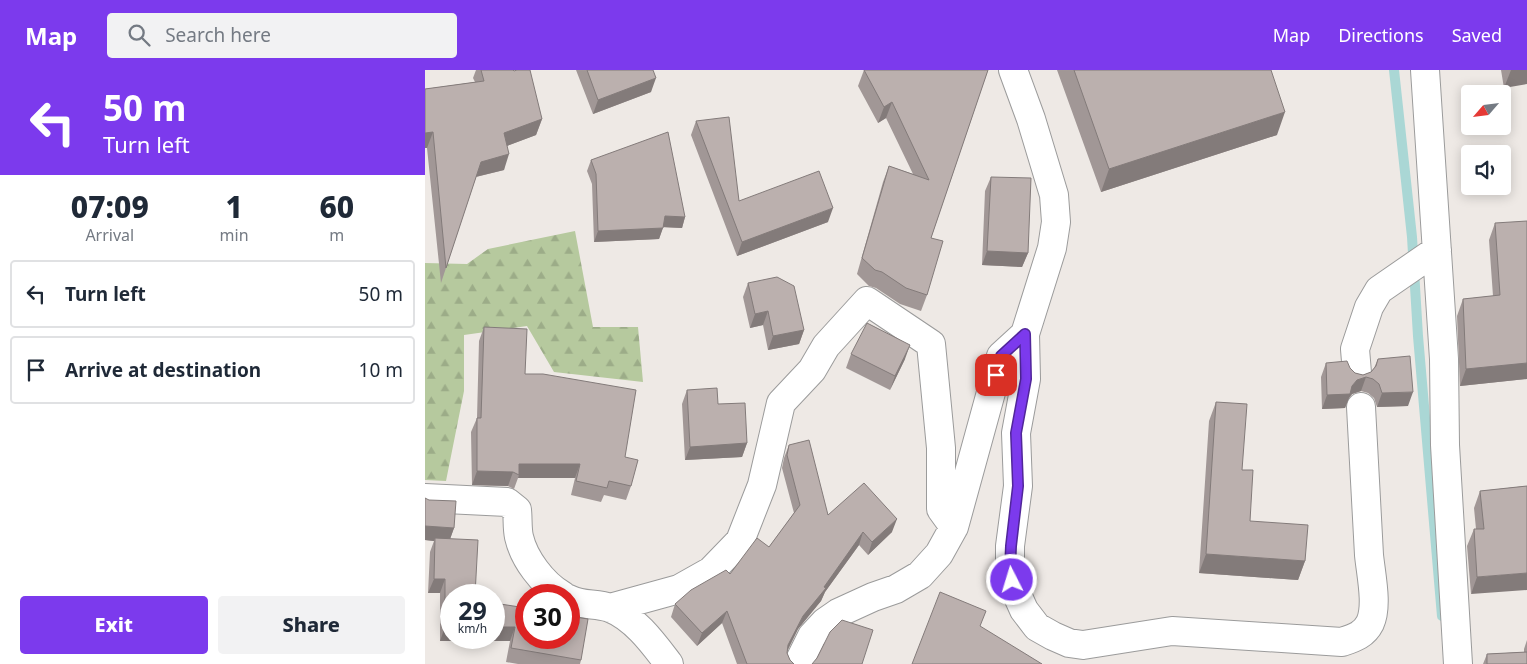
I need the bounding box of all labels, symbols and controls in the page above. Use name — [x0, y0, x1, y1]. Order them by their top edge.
search box — [107, 13, 457, 58]
text: Map — [25, 19, 77, 52]
icon: search — [125, 21, 153, 49]
text: Search here — [165, 22, 271, 48]
text: Map — [1273, 23, 1310, 47]
text: Directions — [1338, 23, 1424, 47]
text: Saved — [1452, 23, 1502, 47]
text: 50 m — [103, 84, 186, 131]
north arrow — [1461, 85, 1511, 135]
map controls — [1461, 85, 1511, 195]
icon: left — [20, 90, 85, 155]
text: Turn left — [103, 129, 190, 159]
button: sound — [1461, 145, 1511, 195]
text: 07:09 — [71, 186, 149, 227]
text: 1 — [225, 186, 243, 227]
text: 60 — [319, 186, 354, 227]
text: Arrival — [85, 224, 134, 246]
text: min — [220, 224, 249, 246]
text: m — [329, 224, 344, 246]
icon: left — [22, 280, 50, 308]
text: Turn left — [65, 281, 146, 307]
text: 50 m — [359, 281, 403, 307]
pin — [975, 354, 1017, 396]
icon: arrive — [22, 356, 50, 384]
text: Arrive at destination — [65, 357, 261, 383]
text: 10 m — [359, 357, 403, 383]
icon: arrive — [982, 361, 1010, 389]
position arrow — [985, 553, 1037, 605]
speed limit sign: 30 — [515, 584, 580, 649]
text: 29 — [458, 593, 487, 627]
button: Exit — [20, 596, 208, 654]
button: Share — [218, 596, 405, 654]
text: km/h — [458, 620, 487, 637]

